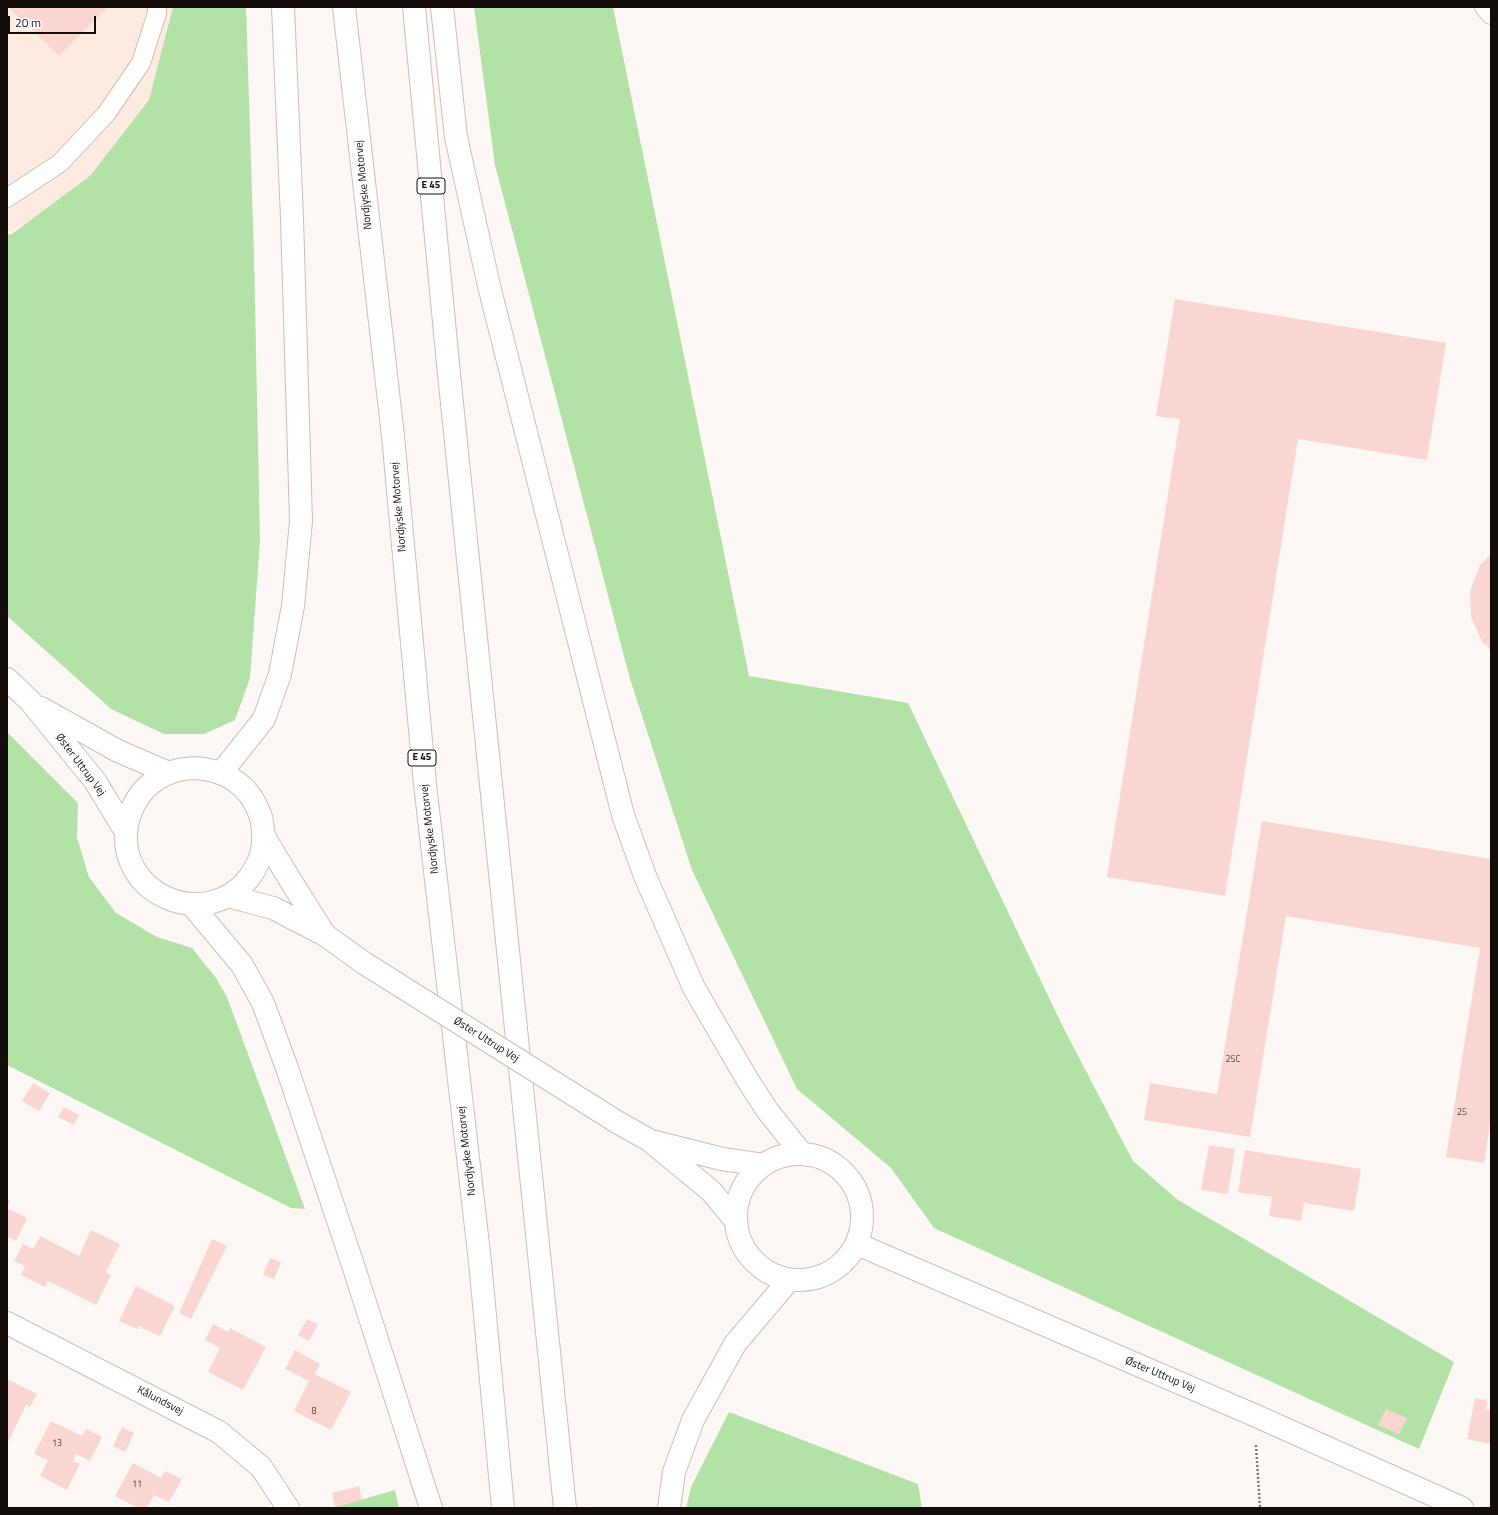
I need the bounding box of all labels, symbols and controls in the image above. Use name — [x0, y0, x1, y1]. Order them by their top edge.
scale bar — [10, 8, 98, 34]
text: 20 m — [15, 13, 41, 32]
street label: Nordjyske Motorvej — [353, 140, 375, 230]
road number: E 45 — [417, 178, 445, 194]
street label: Nordjyske Motorvej — [388, 462, 410, 552]
street label: Øster Uttrup Vej — [52, 731, 108, 799]
road number: E 45 — [408, 750, 436, 766]
street label: Nordjyske Motorvej — [418, 783, 442, 875]
street label: Øster Uttrup Vej — [451, 1015, 521, 1065]
house number: 25C — [1226, 1055, 1240, 1065]
street label: Nordjyske Motorvej — [455, 1105, 479, 1197]
house number: 25 — [1457, 1108, 1467, 1118]
street label: Øster Uttrup Vej — [1123, 1354, 1197, 1396]
street label: Kålundsvej — [135, 1384, 185, 1418]
house number: 8 — [311, 1407, 317, 1417]
house number: 13 — [52, 1439, 62, 1449]
house number: 11 — [132, 1480, 142, 1490]

